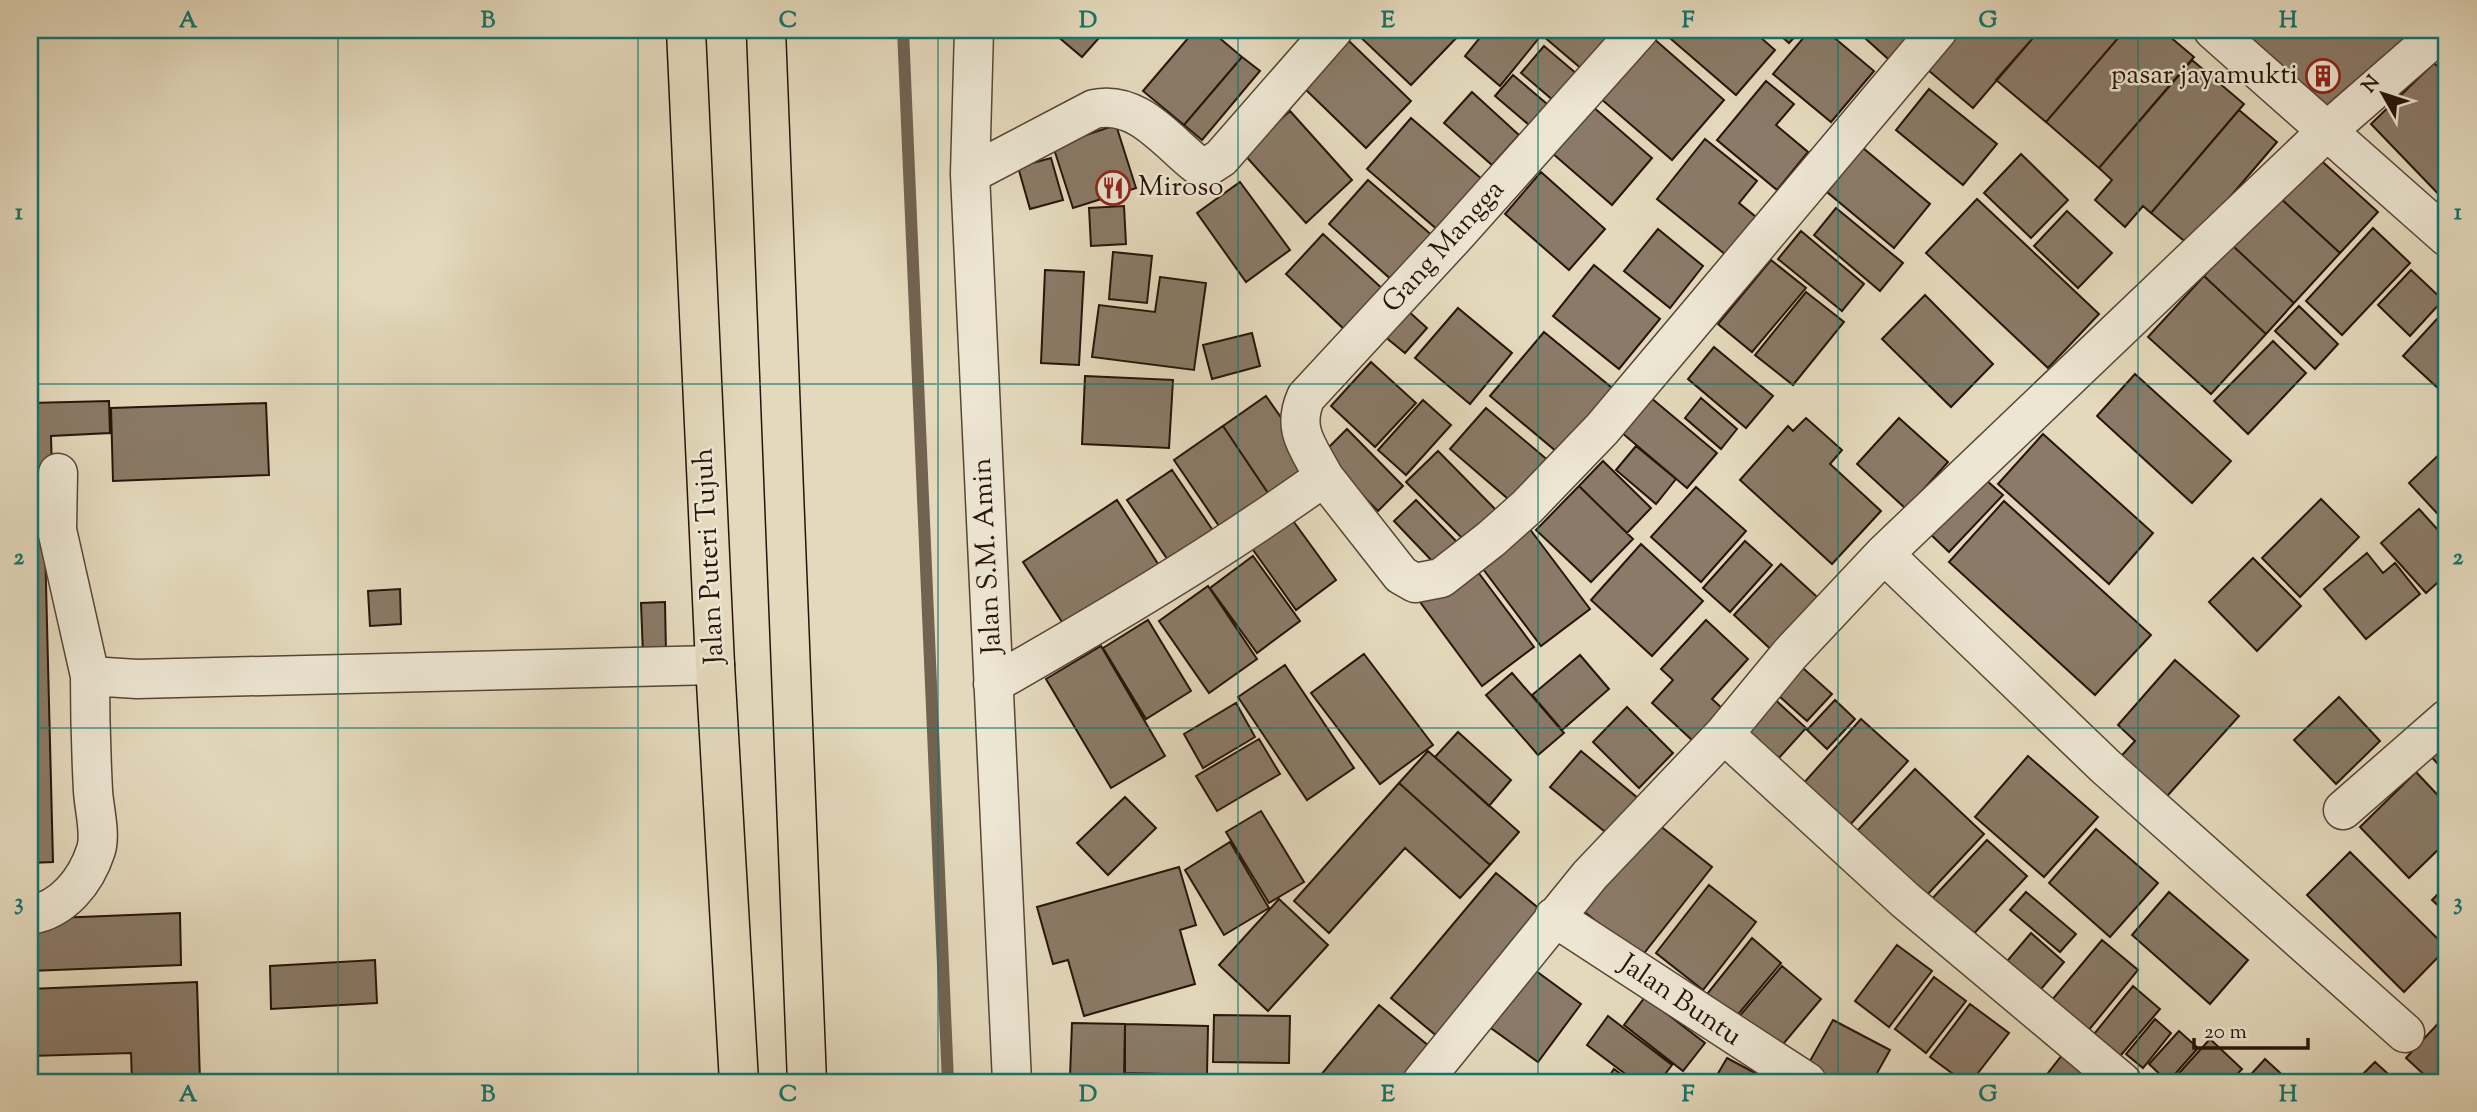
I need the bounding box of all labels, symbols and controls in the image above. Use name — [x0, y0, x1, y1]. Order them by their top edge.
text: A — [179, 5, 198, 38]
text: B — [481, 5, 496, 38]
text: C — [779, 5, 797, 38]
text: D — [1079, 5, 1097, 38]
text: E — [1381, 5, 1395, 38]
text: F — [1682, 5, 1695, 38]
text: G — [1979, 5, 1998, 38]
text: H — [2279, 5, 2298, 38]
place label: pasar jayamukti — [2111, 56, 2298, 96]
building icon: pasar jayamukti — [2304, 57, 2342, 95]
north arrow — [2348, 60, 2418, 130]
text: N — [2356, 70, 2387, 99]
place label: Miroso — [1138, 168, 1224, 208]
restaurant icon: Miroso — [1094, 169, 1132, 207]
street label: Gang Mangga — [1373, 172, 1515, 322]
text: 1 — [15, 197, 23, 230]
text: 1 — [2454, 197, 2462, 230]
street label: Jalan Puteri Tujuh — [684, 447, 736, 667]
street label: Jalan S.M. Amin — [963, 457, 1013, 657]
text: 2 — [14, 542, 25, 575]
text: 2 — [2453, 542, 2464, 575]
text: 3 — [14, 887, 24, 920]
text: 3 — [2453, 887, 2463, 920]
street label: Jalan Buntu — [1609, 944, 1749, 1057]
scale bar — [2194, 1007, 2307, 1051]
text: 20 m — [2204, 1018, 2247, 1048]
text: A — [179, 1079, 198, 1112]
text: B — [481, 1079, 496, 1112]
text: C — [779, 1079, 797, 1112]
text: D — [1079, 1079, 1097, 1112]
text: E — [1381, 1079, 1395, 1112]
text: F — [1682, 1079, 1695, 1112]
text: G — [1979, 1079, 1998, 1112]
text: H — [2279, 1079, 2298, 1112]

